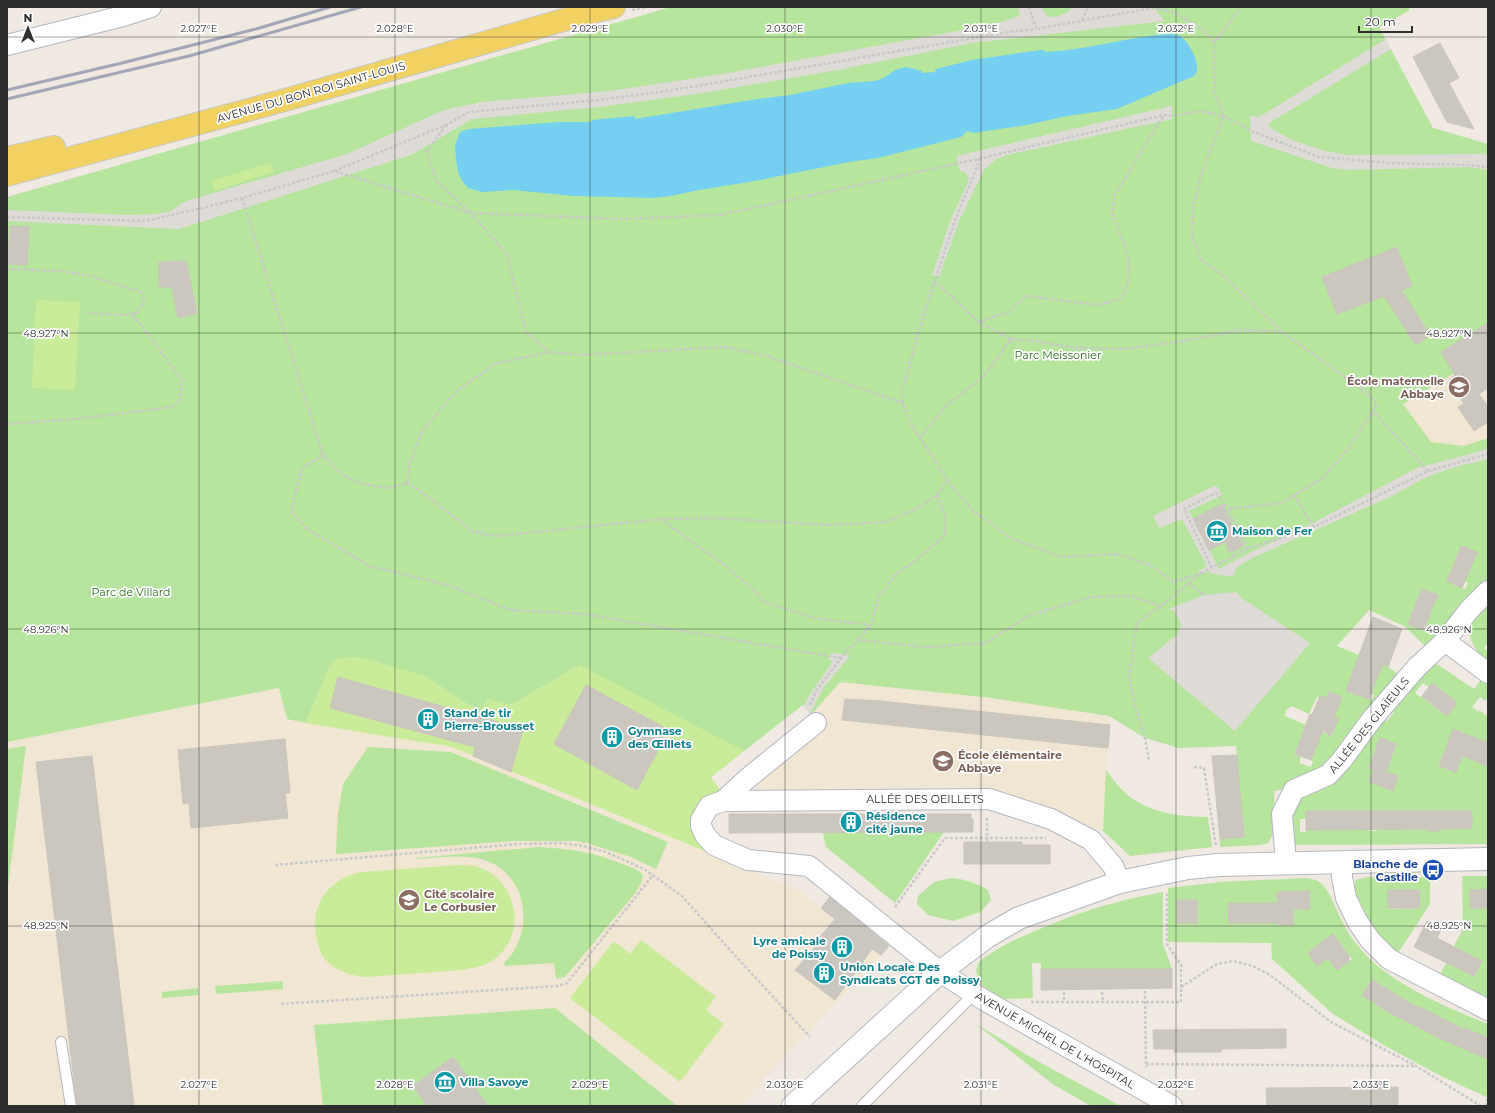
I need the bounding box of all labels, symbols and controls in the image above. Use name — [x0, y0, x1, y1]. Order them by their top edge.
north arrow — [8, 8, 48, 48]
scale bar — [1359, 8, 1412, 34]
text: N — [24, 11, 32, 25]
text: 20 m — [1365, 14, 1396, 29]
text: 2.027°E — [181, 22, 218, 35]
text: 2.028°E — [376, 22, 414, 35]
text: 2.029°E — [571, 22, 609, 35]
text: 2.030°E — [766, 22, 804, 35]
text: 2.031°E — [964, 22, 999, 35]
text: 2.032°E — [1158, 22, 1195, 35]
street label: AVENUE DU BON ROI SAINT-LOUIS — [215, 58, 407, 126]
text: 48.927°N — [23, 327, 69, 340]
text: 48.927°N — [1426, 327, 1472, 340]
park label: Parc Meissonier — [1015, 348, 1101, 362]
place label: École maternelle Abbaye — [1347, 374, 1444, 401]
school or university icon: École maternelle Abbaye — [1446, 374, 1472, 400]
museum icon: Maison de Fer — [1204, 518, 1230, 544]
place label: Maison de Fer — [1232, 524, 1313, 538]
park label: Parc de Villard — [91, 585, 171, 599]
text: 48.926°N — [23, 623, 69, 636]
text: 48.926°N — [1426, 623, 1472, 636]
street label: ALLÉE DES GLAÏEULS — [1326, 674, 1412, 776]
building icon: Stand de tir Pierre-Brousset — [415, 706, 441, 732]
place label: Stand de tir Pierre-Brousset — [444, 706, 534, 733]
building icon: Gymnase des Œillets — [599, 724, 625, 750]
place label: Gymnase des Œillets — [628, 724, 692, 751]
school or university icon: École élémentaire Abbaye — [930, 748, 956, 774]
place label: École élémentaire Abbaye — [957, 748, 1062, 775]
street label: ALLÉE DES OEILLETS — [866, 792, 984, 806]
building icon: Résidence cité jaune — [838, 809, 864, 835]
place label: Résidence cité jaune — [866, 809, 926, 836]
place label: Blanche de Castille — [1353, 857, 1418, 884]
bus stop icon: Blanche de Castille — [1420, 857, 1446, 883]
school or university icon: Cité scolaire Le Corbusier — [396, 887, 422, 913]
place label: Cité scolaire Le Corbusier — [424, 887, 497, 914]
text: 48.925°N — [24, 919, 68, 932]
text: 48.925°N — [1427, 919, 1471, 932]
place label: Lyre amicale de Poissy — [753, 934, 826, 961]
building icon: Lyre amicale de Poissy — [829, 934, 855, 960]
building icon: Union Locale Des Syndicats CGT de Poissy — [811, 960, 837, 986]
place label: Union Locale Des Syndicats CGT de Poissy — [840, 960, 980, 987]
street label: AVENUE MICHEL DE L'HOSPITAL — [973, 988, 1138, 1092]
museum icon: Villa Savoye — [432, 1069, 458, 1095]
place label: Villa Savoye — [459, 1075, 529, 1089]
text: 2.027°E — [181, 1078, 218, 1091]
text: 2.028°E — [376, 1078, 414, 1091]
text: 2.029°E — [571, 1078, 609, 1091]
text: 2.030°E — [766, 1078, 804, 1091]
text: 2.031°E — [964, 1078, 999, 1091]
text: 2.032°E — [1158, 1078, 1195, 1091]
text: 2.033°E — [1353, 1078, 1389, 1091]

